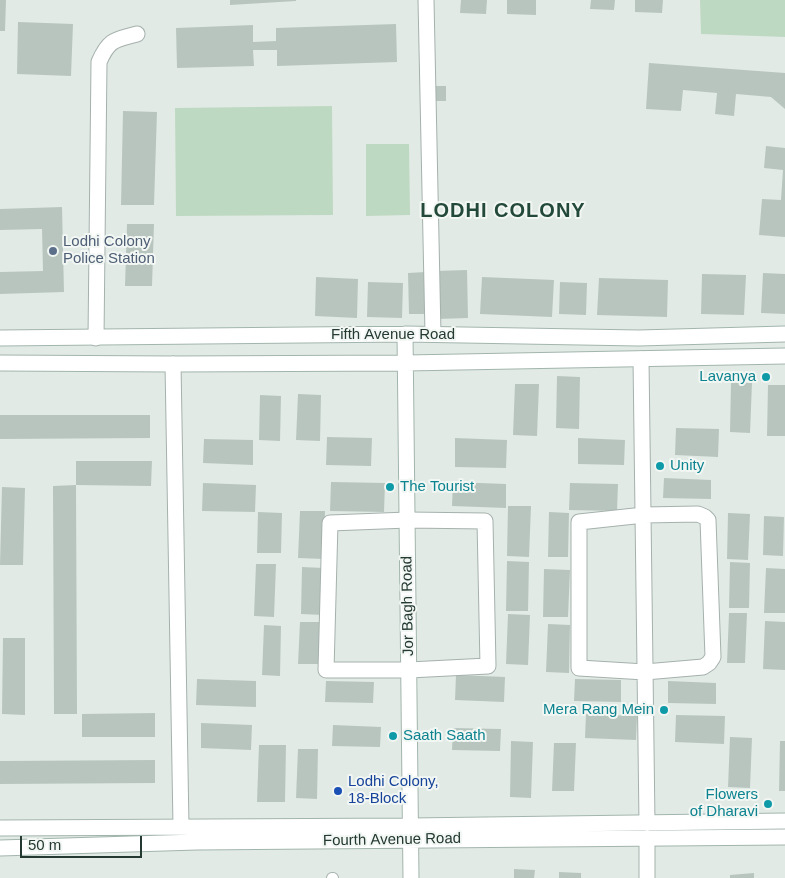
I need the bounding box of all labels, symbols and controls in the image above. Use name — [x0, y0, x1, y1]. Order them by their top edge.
district label: LODHI COLONY — [419, 199, 587, 223]
place label: Lodhi Colony Police Station — [63, 233, 155, 268]
marker: Lodhi Colony Police Station — [47, 245, 59, 257]
street label: Fifth Avenue Road — [331, 326, 455, 344]
place label: Lavanya — [699, 368, 756, 386]
marker: Lavanya — [760, 371, 772, 383]
place label: Unity — [670, 457, 704, 475]
marker: Unity — [654, 460, 666, 472]
place label: The Tourist — [400, 478, 474, 496]
marker: The Tourist — [384, 481, 396, 493]
street label: Jor Bagh Road — [398, 556, 418, 656]
place label: Mera Rang Mein — [543, 701, 654, 719]
marker: Mera Rang Mein — [658, 704, 670, 716]
place label: Saath Saath — [403, 727, 486, 745]
marker: Saath Saath — [387, 730, 399, 742]
place label: Lodhi Colony, 18-Block — [348, 773, 439, 808]
marker: Lodhi Colony, 18-Block — [332, 785, 344, 797]
place label: Flowers of Dharavi — [690, 786, 758, 821]
marker: Flowers of Dharavi — [762, 798, 774, 810]
scale bar — [22, 826, 145, 858]
street label: Fourth Avenue Road — [323, 830, 461, 850]
text: 50 m — [28, 836, 61, 853]

